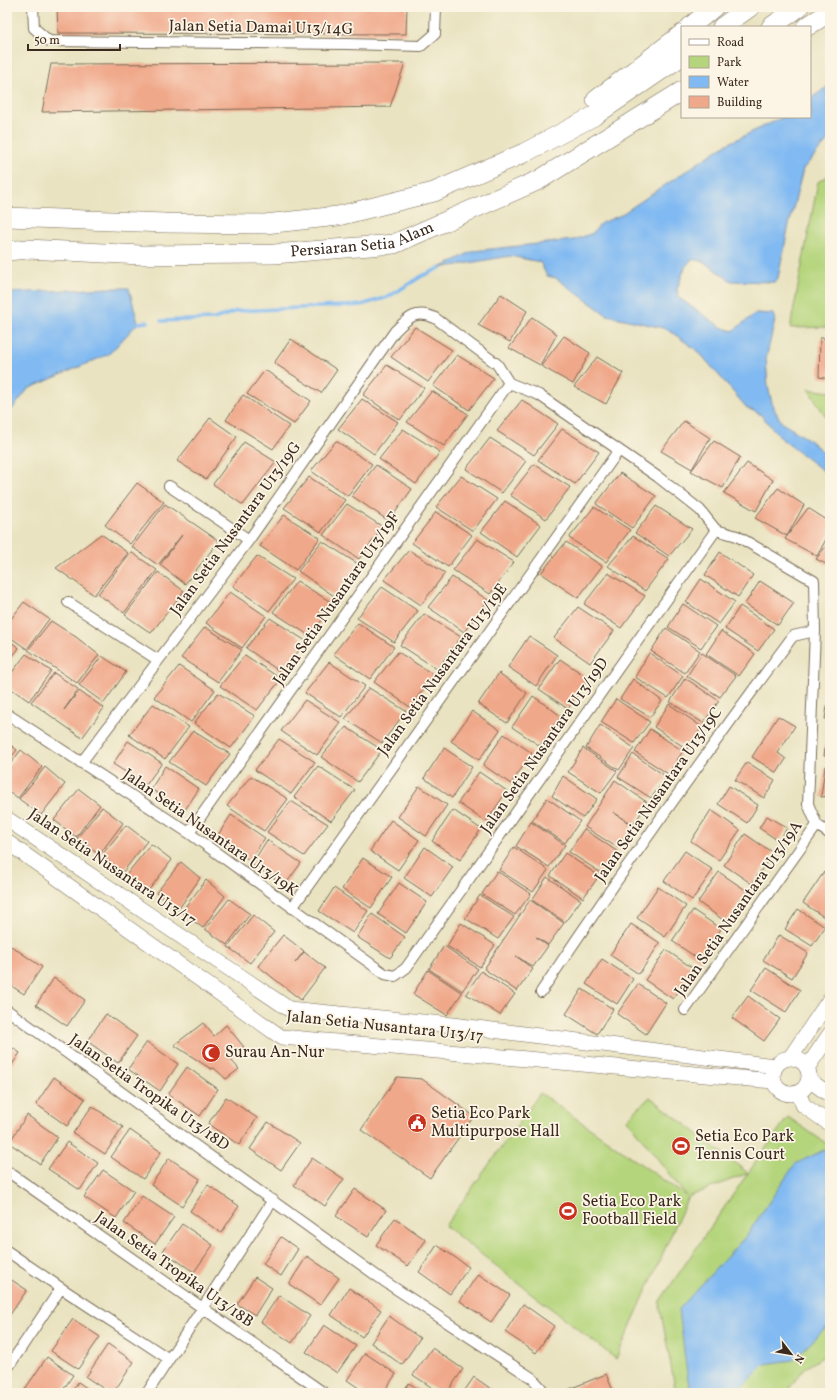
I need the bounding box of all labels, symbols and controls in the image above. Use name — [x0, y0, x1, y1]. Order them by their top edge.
street label: Jalan Setia Damai U13/14G — [169, 15, 353, 41]
scale bar — [28, 26, 120, 52]
legend — [681, 26, 811, 118]
text: 50 m — [34, 33, 60, 49]
text: Road — [717, 35, 744, 51]
text: Park — [717, 55, 742, 71]
text: Water — [717, 75, 749, 91]
text: Building — [717, 95, 762, 111]
street label: Persiaran Setia Alam — [289, 217, 437, 264]
street label: Jalan Setia Nusantara U13/19G — [165, 437, 307, 621]
street label: Jalan Setia Nusantara U13/19F — [268, 508, 406, 690]
street label: Jalan Setia Nusantara U13/19E — [373, 579, 513, 761]
street label: Jalan Setia Nusantara U13/19D — [476, 653, 614, 838]
street label: Jalan Setia Nusantara U13/19C — [590, 703, 728, 887]
street label: Jalan Setia Nusantara U13/19K — [118, 764, 302, 902]
street label: Jalan Setia Nusantara U13/17 — [24, 804, 200, 933]
street label: Jalan Setia Nusantara U13/19A — [670, 817, 808, 1001]
street label: Jalan Setia Nusantara U13/17 — [285, 1006, 485, 1048]
street label: Jalan Setia Tropika U13/18D — [65, 1029, 234, 1157]
mosque icon: Surau An-Nur — [200, 1042, 222, 1064]
place label: Surau An-Nur — [225, 1042, 325, 1064]
place label: Setia Eco Park Multipurpose Hall — [431, 1103, 560, 1143]
public building icon: Setia Eco Park Multipurpose Hall — [406, 1112, 428, 1134]
place label: Setia Eco Park Tennis Court — [695, 1126, 794, 1166]
sports icon: Setia Eco Park Tennis Court — [670, 1135, 692, 1157]
place label: Setia Eco Park Football Field — [582, 1191, 681, 1231]
sports icon: Setia Eco Park Football Field — [557, 1200, 579, 1222]
street label: Jalan Setia Tropika U13/18B — [90, 1207, 258, 1333]
north arrow — [771, 1334, 811, 1374]
text: N — [790, 1351, 807, 1366]

